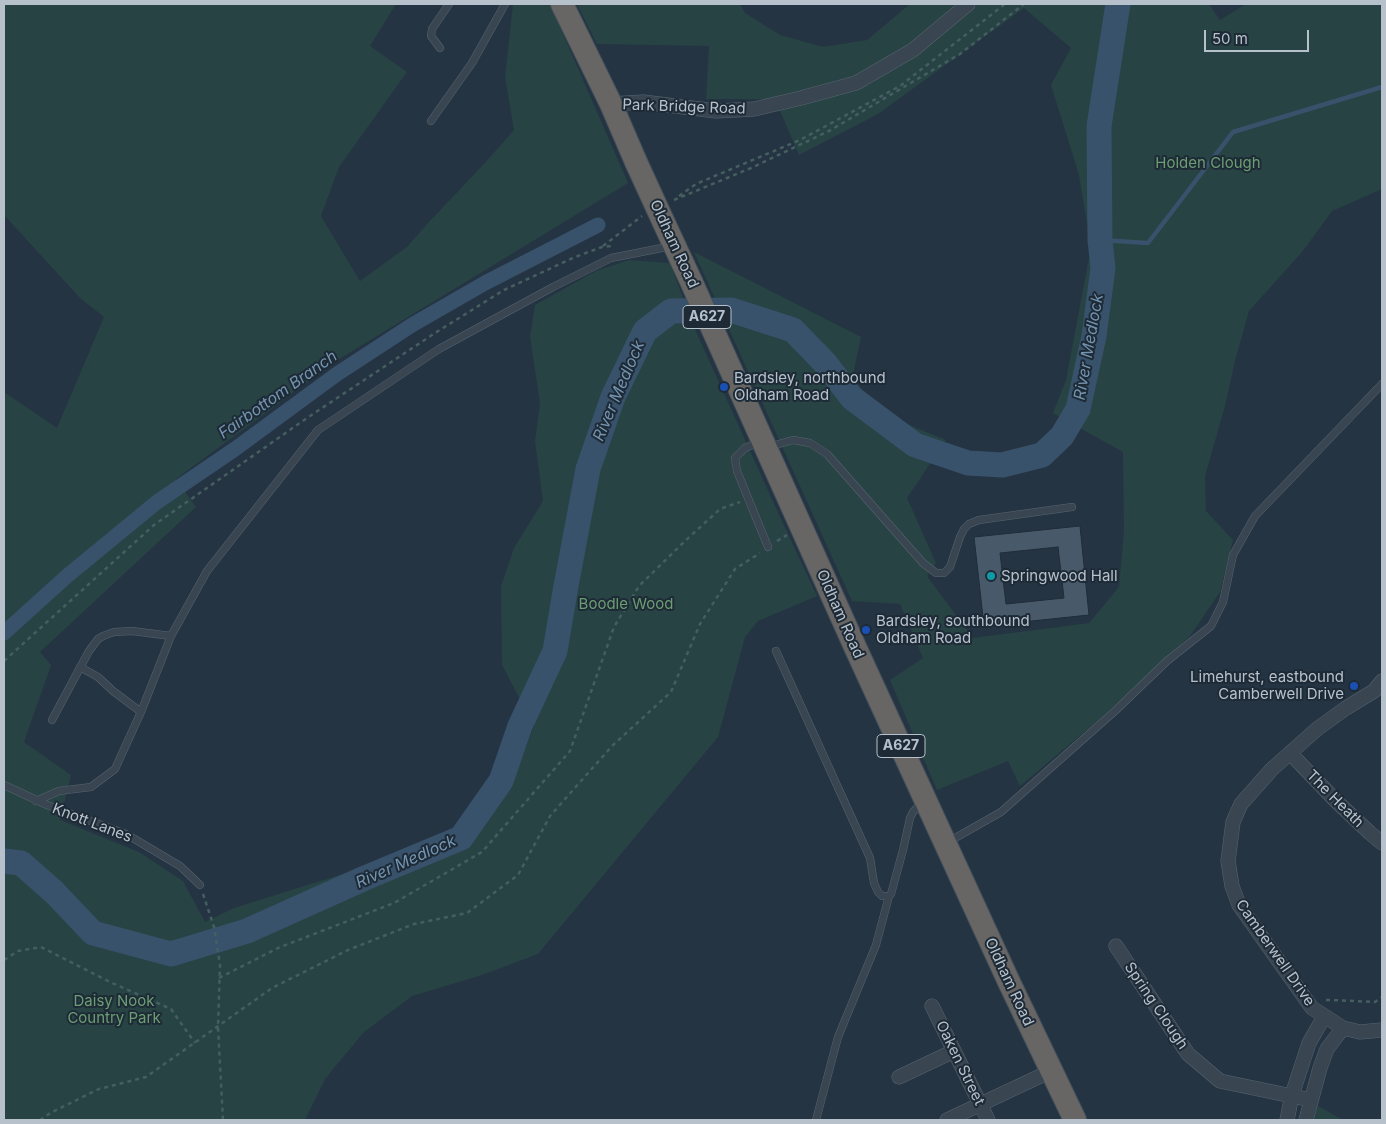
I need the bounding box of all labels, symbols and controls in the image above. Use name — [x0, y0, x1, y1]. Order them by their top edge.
scale bar — [1206, 20, 1311, 52]
text: 50 m — [1212, 29, 1248, 48]
street label: Park Bridge Road — [622, 96, 746, 118]
park label: Holden Clough — [1155, 154, 1261, 172]
street label: Oldham Road — [646, 197, 702, 291]
water label: River Medlock — [1070, 292, 1108, 402]
road number: A627 — [683, 306, 731, 328]
water label: River Medlock — [589, 338, 649, 444]
water label: Fairbottom Branch — [215, 347, 341, 443]
place label: Bardsley, northbound Oldham Road — [734, 369, 886, 404]
marker: Bardsley, northbound Oldham Road — [718, 381, 730, 393]
street label: Oldham Road — [812, 567, 868, 661]
place label: Springwood Hall — [1001, 567, 1118, 585]
marker: Springwood Hall — [985, 570, 997, 582]
park label: Boodle Wood — [579, 595, 673, 613]
place label: Bardsley, southbound Oldham Road — [876, 612, 1030, 647]
marker: Bardsley, southbound Oldham Road — [860, 624, 872, 636]
place label: Limehurst, eastbound Camberwell Drive — [1190, 668, 1344, 703]
marker: Limehurst, eastbound Camberwell Drive — [1348, 680, 1360, 692]
road number: A627 — [877, 734, 925, 758]
street label: The Heath — [1303, 767, 1367, 831]
street label: Knott Lanes — [50, 800, 134, 846]
water label: River Medlock — [353, 831, 459, 893]
street label: Camberwell Drive — [1232, 896, 1318, 1010]
street label: Oldham Road — [981, 935, 1037, 1029]
street label: Spring Clough — [1120, 959, 1192, 1053]
park label: Daisy Nook Country Park — [67, 992, 161, 1027]
street label: Oaken Street — [932, 1018, 988, 1108]

